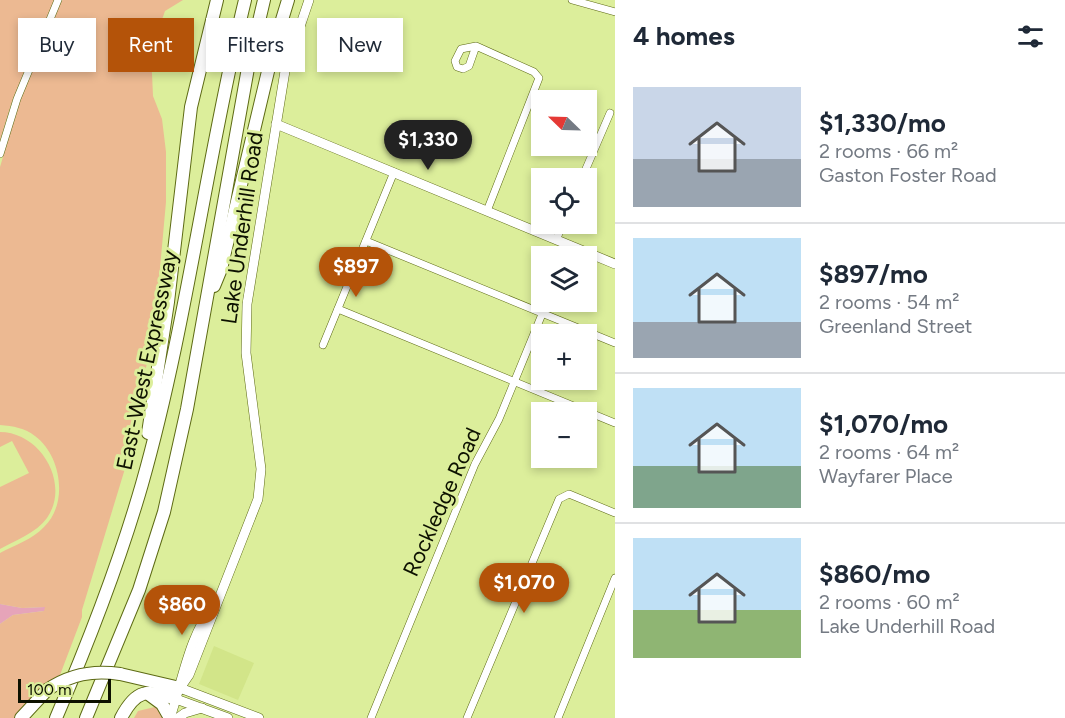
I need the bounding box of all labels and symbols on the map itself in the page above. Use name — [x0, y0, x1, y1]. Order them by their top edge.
north arrow — [531, 90, 597, 156]
pin: $1,330 — [379, 120, 477, 171]
street label: Lake Underhill Road — [215, 130, 269, 326]
street label: East-West Expressway — [110, 247, 184, 472]
pin: $897 — [320, 247, 392, 298]
street label: Rockledge Road — [397, 423, 487, 581]
pin: $1,070 — [475, 563, 573, 614]
pin: $860 — [146, 585, 218, 636]
scale bar — [18, 676, 111, 704]

